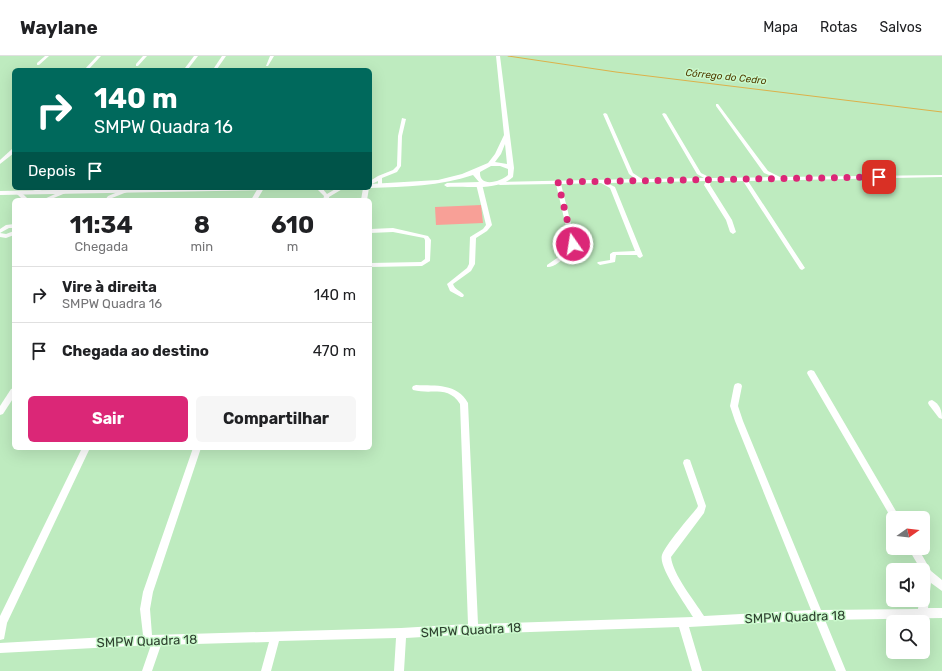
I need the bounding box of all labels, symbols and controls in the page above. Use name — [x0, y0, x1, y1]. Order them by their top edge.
text: Waylane — [20, 16, 98, 39]
text: Mapa — [763, 19, 798, 36]
text: Rotas — [820, 19, 857, 36]
text: Salvos — [879, 19, 922, 36]
water label: Córrego do Cedro — [685, 67, 767, 87]
text: 140 m — [94, 82, 178, 115]
icon: right — [28, 84, 80, 136]
text: SMPW Quadra 16 — [94, 116, 233, 138]
icon: arrive — [84, 160, 106, 182]
pin — [862, 160, 896, 194]
text: Depois — [28, 162, 76, 180]
icon: arrive — [868, 166, 890, 188]
text: 11:34 — [70, 211, 133, 239]
text: 8 — [194, 211, 210, 239]
text: 610 — [271, 211, 314, 239]
position arrow — [552, 223, 594, 265]
text: Chegada — [74, 239, 128, 254]
text: min — [191, 239, 213, 254]
text: m — [287, 239, 298, 254]
text: Vire à direita — [62, 278, 157, 296]
icon: right — [28, 284, 50, 306]
text: 140 m — [314, 286, 356, 304]
text: SMPW Quadra 16 — [62, 296, 162, 311]
icon: arrive — [28, 340, 50, 362]
text: Chegada ao destino — [62, 342, 209, 360]
text: 470 m — [313, 342, 356, 360]
button: Sair — [28, 396, 188, 442]
button: Compartilhar — [196, 396, 356, 442]
north arrow — [886, 511, 930, 555]
map controls — [886, 511, 930, 659]
button: sound — [886, 563, 930, 607]
street label: SMPW Quadra 18 — [744, 608, 846, 626]
button: search — [886, 615, 930, 659]
street label: SMPW Quadra 18 — [420, 620, 522, 640]
street label: SMPW Quadra 18 — [96, 632, 198, 650]

